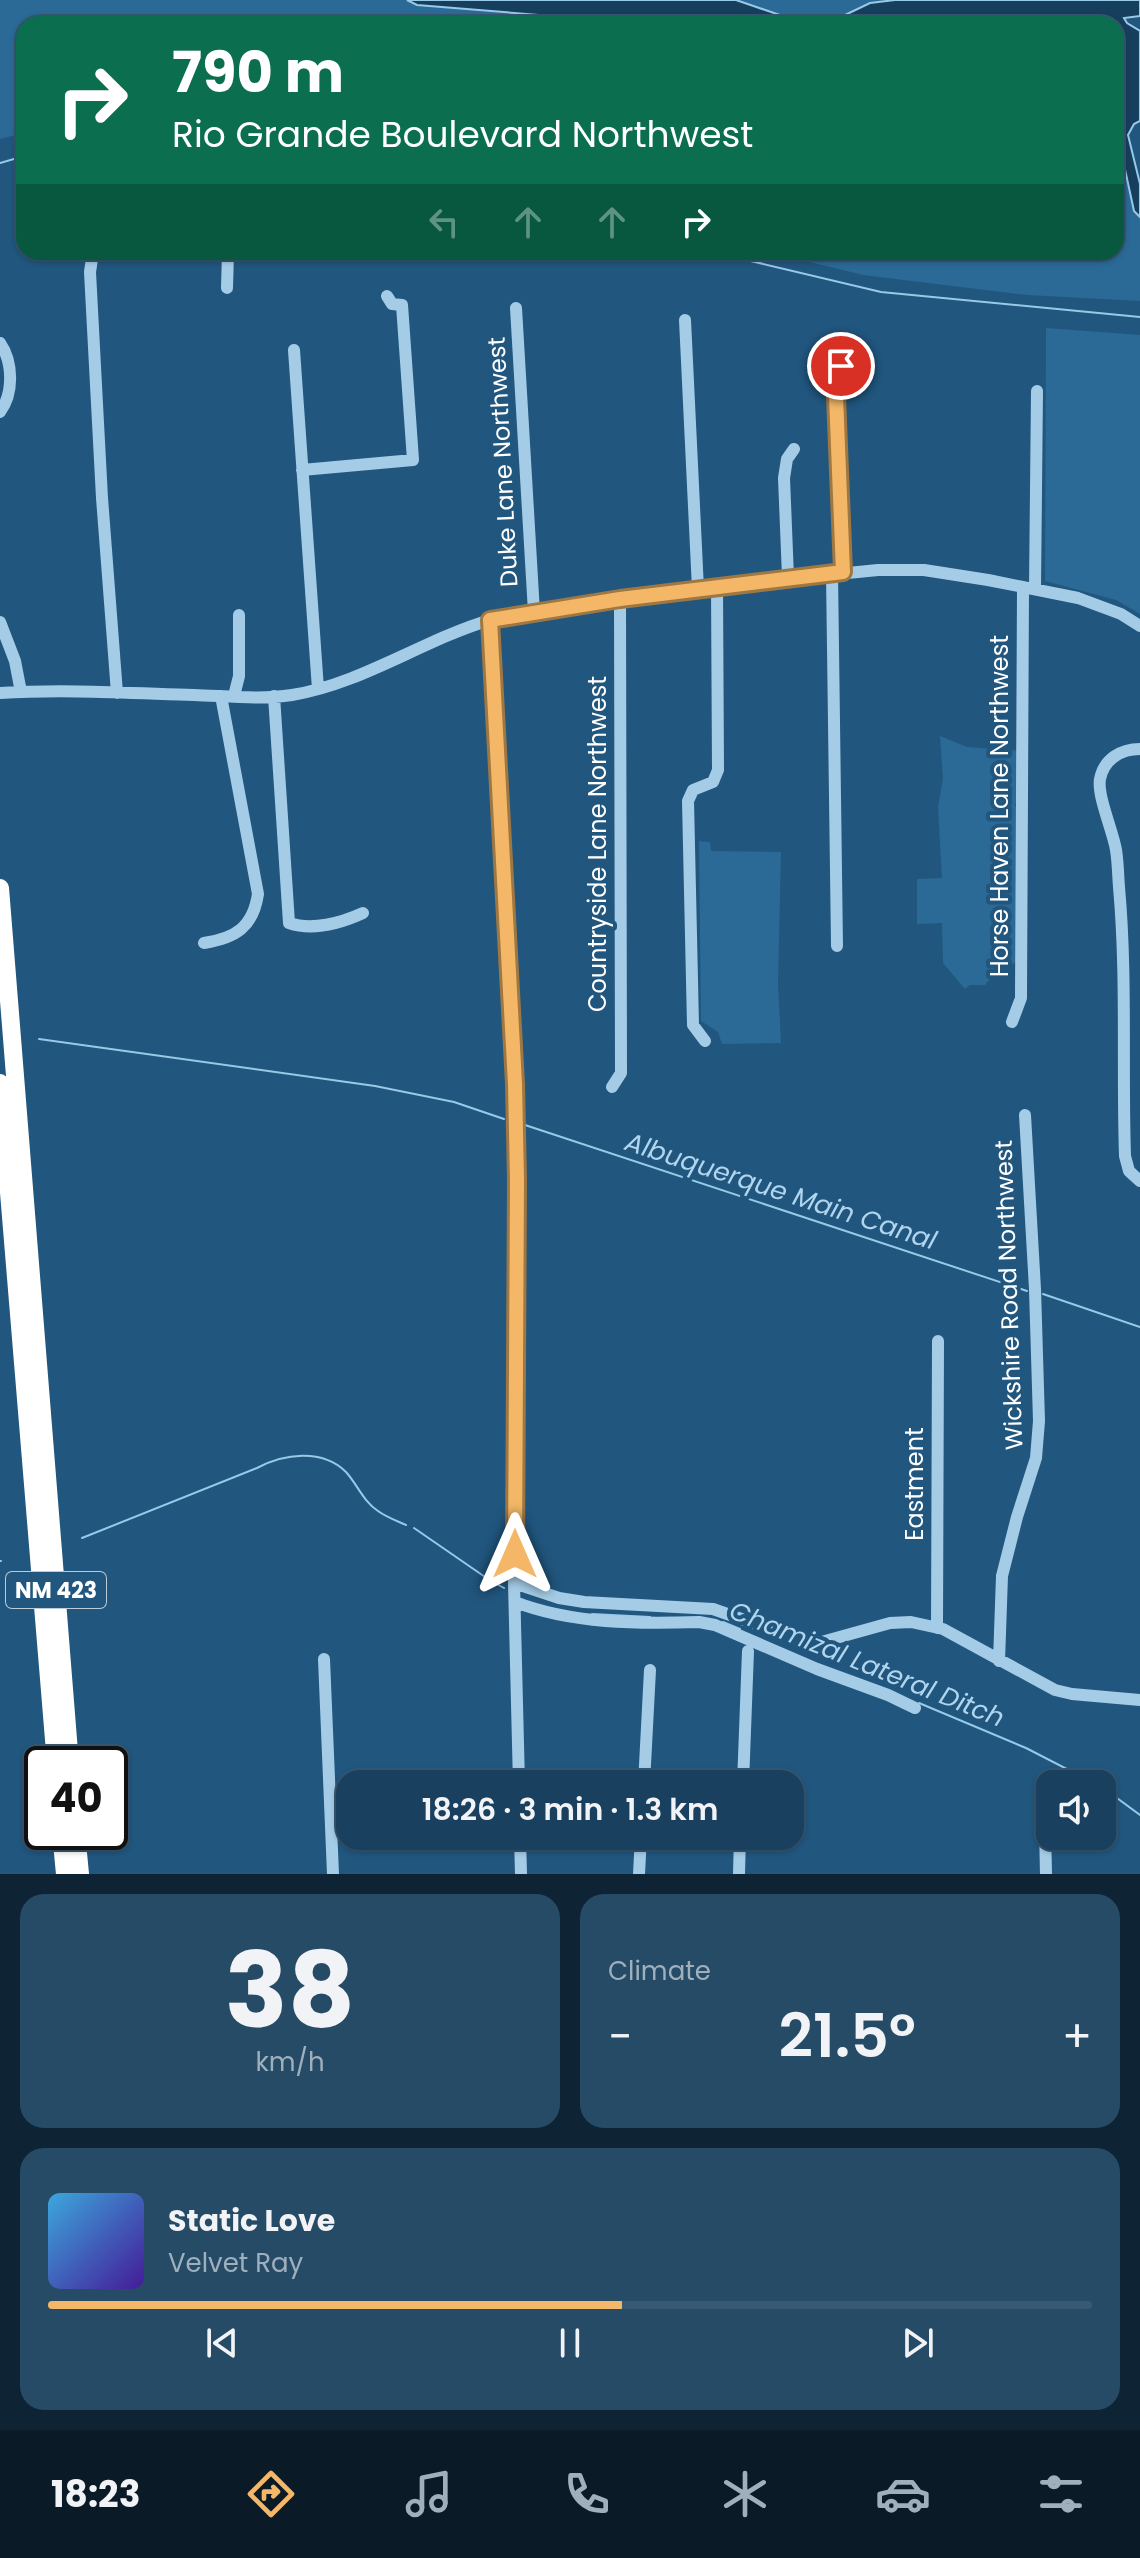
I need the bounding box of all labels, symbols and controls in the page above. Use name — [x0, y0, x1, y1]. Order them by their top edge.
text: 790 m — [172, 33, 344, 112]
icon: right — [40, 48, 144, 152]
text: Rio Grande Boulevard Northwest — [172, 109, 753, 160]
icon: left — [422, 200, 466, 244]
icon: ahead — [506, 200, 550, 244]
icon: ahead — [590, 200, 634, 244]
icon: right — [674, 200, 718, 244]
pin — [807, 332, 875, 400]
street label: Duke Lane Northwest — [479, 336, 526, 588]
icon: arrive — [819, 344, 863, 388]
street label: Horse Haven Lane Northwest — [983, 635, 1016, 977]
street label: Countryside Lane Northwest — [581, 676, 614, 1012]
water label: Albuquerque Main Canal — [620, 1123, 942, 1259]
street label: Wickshire Road Northwest — [987, 1139, 1030, 1451]
street label: Eastment — [898, 1427, 931, 1541]
position arrow — [473, 1512, 557, 1596]
road number: NM 423 — [6, 1572, 106, 1608]
water label: Chamizal Lateral Ditch — [724, 1592, 1010, 1736]
speed limit sign: 40 — [24, 1746, 128, 1850]
map controls — [1036, 1770, 1116, 1850]
button: sound — [1036, 1770, 1116, 1850]
text: 18:26 · 3 min · 1.3 km — [422, 1788, 718, 1831]
text: 38 — [225, 1918, 355, 2063]
text: Climate — [608, 1953, 711, 1989]
text: 21.5° — [779, 1994, 916, 2078]
text: − — [608, 2006, 632, 2067]
text: + — [1062, 2006, 1092, 2067]
text: km/h — [255, 2044, 325, 2080]
text: Static Love — [168, 2199, 335, 2242]
text: Velvet Ray — [168, 2245, 303, 2281]
icon: previous — [200, 2321, 244, 2365]
icon: pause — [548, 2321, 592, 2365]
icon: next — [896, 2321, 940, 2365]
icon: directions — [243, 2466, 299, 2522]
icon: music — [401, 2466, 457, 2522]
icon: phone — [559, 2466, 615, 2522]
icon: climate — [717, 2466, 773, 2522]
icon: car — [875, 2466, 931, 2522]
icon: filters — [1033, 2466, 1089, 2522]
text: 18:23 — [51, 2469, 140, 2520]

